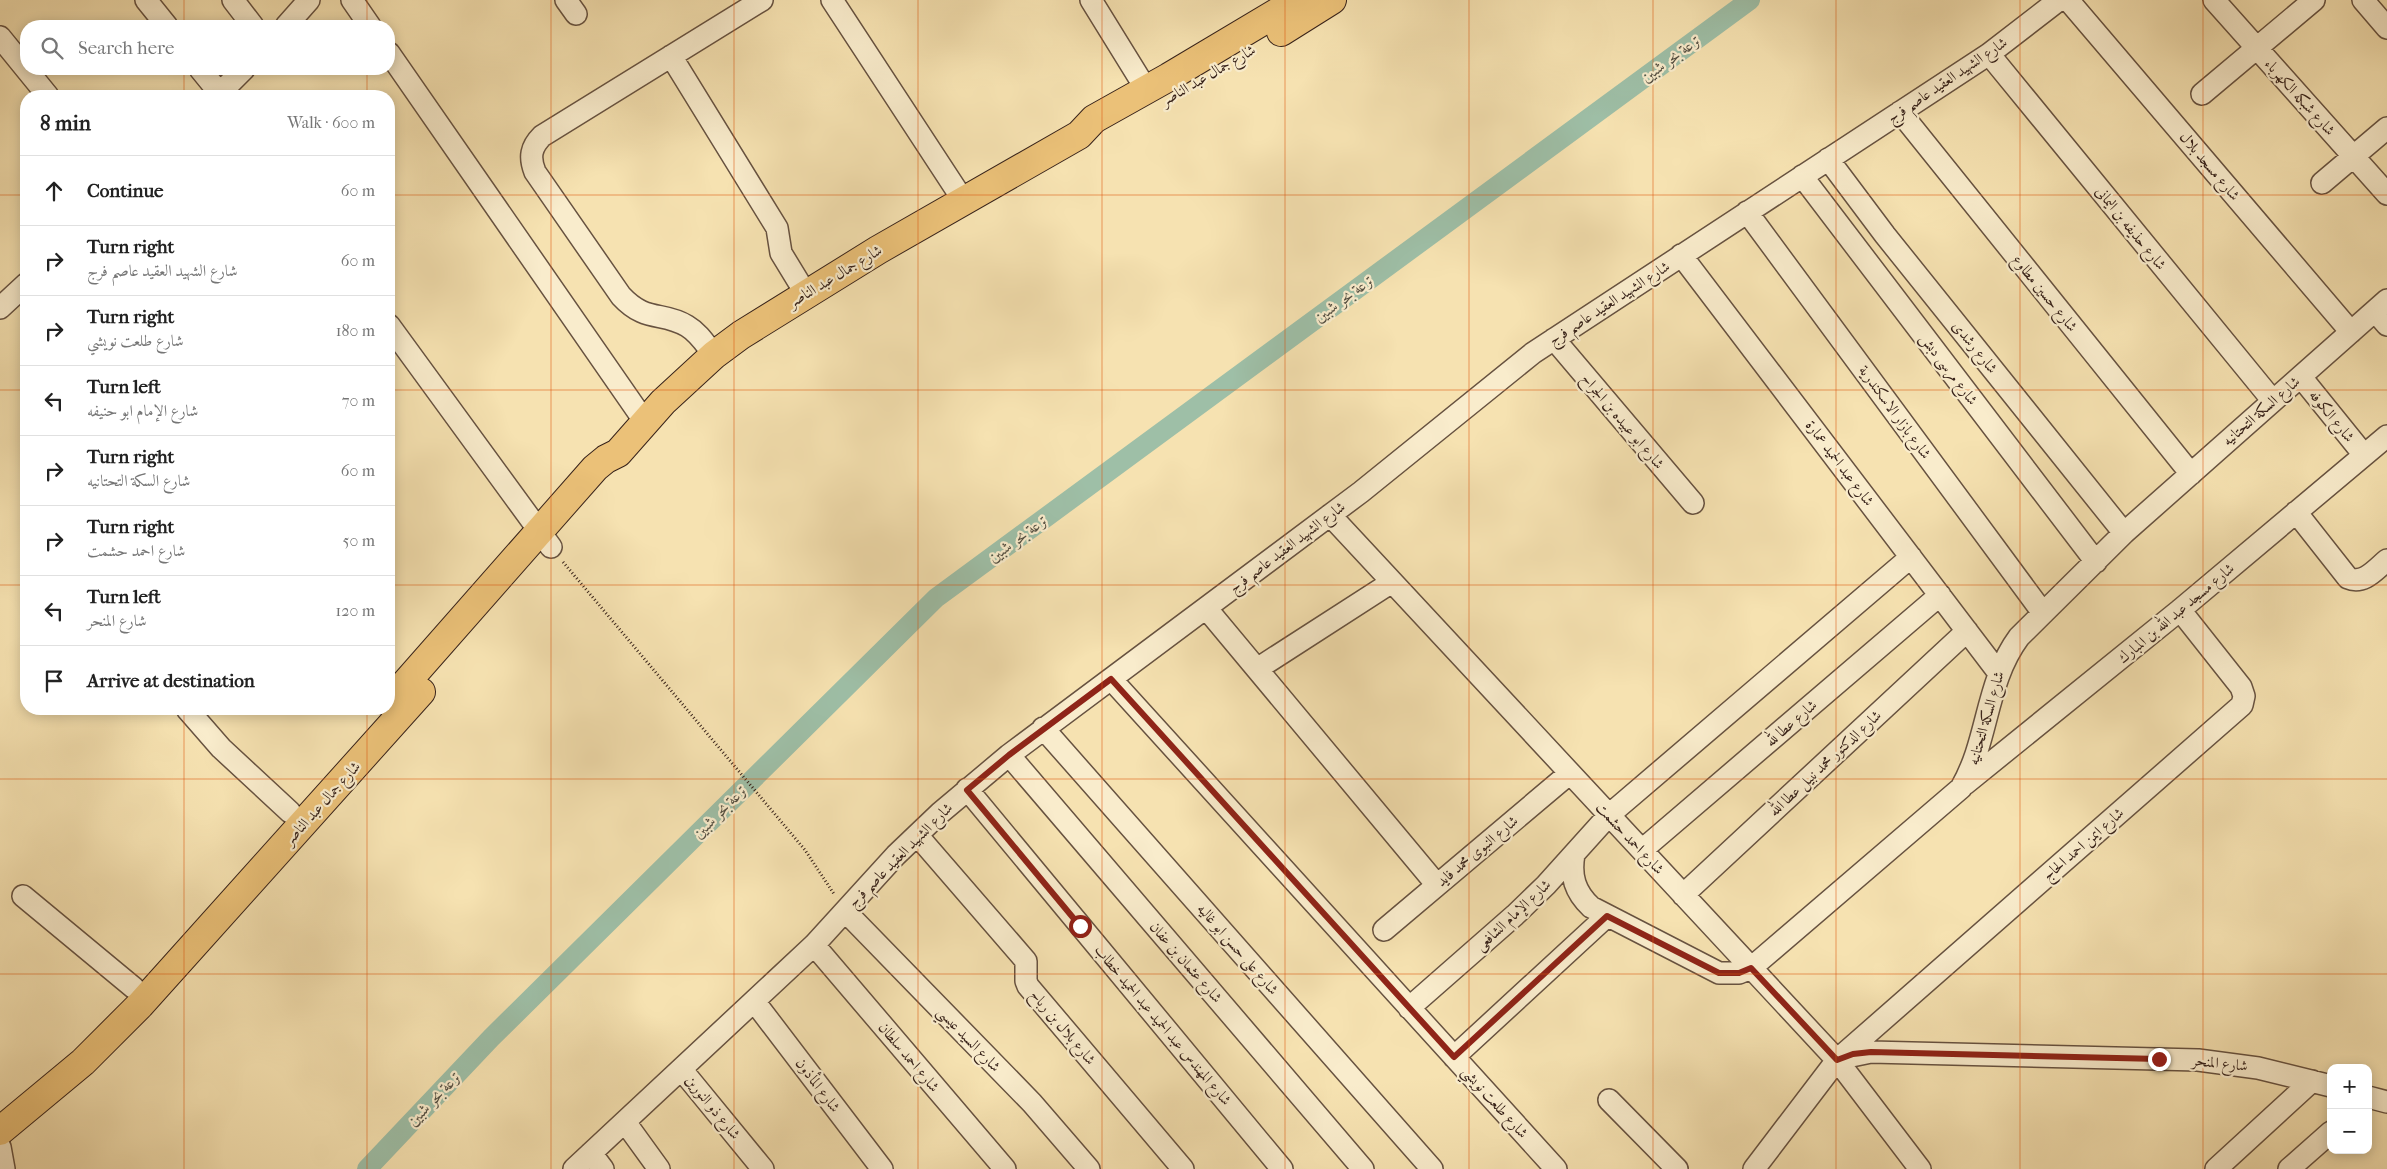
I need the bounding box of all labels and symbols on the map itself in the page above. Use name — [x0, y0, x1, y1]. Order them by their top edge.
water label: ترعة بحر شبين — [1637, 30, 1705, 87]
street label: شارع الشهيد العقيد عاصم فرج — [1883, 33, 2014, 132]
street label: شارع جمال عبد الناصر — [1156, 41, 1261, 114]
street label: شارع شبكه الكهرباء — [2258, 55, 2339, 142]
street label: شارع مسجد بلال — [2173, 128, 2244, 207]
street label: شارع حذيفه بن اليمانى — [2089, 183, 2170, 276]
street label: شارع جمال عبد الناصر — [783, 241, 887, 316]
street label: شارع حسين مطاوع — [2005, 251, 2082, 338]
street label: شارع الشهيد العقيد عاصم فرج — [1545, 257, 1676, 354]
water label: ترعة بحر شبين — [1310, 270, 1378, 327]
street label: شارع رشدى — [1945, 317, 2002, 379]
street label: شارع مرسى دبش — [1913, 330, 1982, 411]
street label: شارع بازار الاسكندرية — [1852, 362, 1935, 465]
street label: شارع ابو عبيده بن الجراح — [1575, 369, 1668, 475]
street label: شارع السكة التحتانيه — [2219, 372, 2306, 453]
street label: شارع الكوفه — [2302, 386, 2359, 448]
street label: شارع عبد الحميد عمارة — [1799, 417, 1878, 512]
street label: شارع الشهيد العقيد عاصم فرج — [1225, 497, 1352, 601]
water label: ترعة بحر شبين — [984, 510, 1052, 567]
street label: شارع مسجد عبد الله بن المبارك — [2112, 557, 2240, 670]
street label: شارع السكة التحتانيه — [1964, 669, 2012, 768]
street label: شارع عطا لله — [1760, 693, 1823, 753]
street label: شارع الدكتور محمد نبيل عطا الله — [1763, 704, 1888, 823]
street label: شارع جمال عبد الناصر — [278, 757, 367, 853]
water label: ترعة بحر شبين — [689, 780, 752, 843]
street label: شارع احمد حشمت — [1589, 798, 1668, 881]
street label: شارع الشهيد العقيد عاصم فرج — [844, 799, 961, 916]
street label: شارع ايمن احمد الحاج — [2039, 804, 2130, 887]
street label: شارع النبوى محمد فايد — [1432, 812, 1524, 893]
street label: شارع الإمام الشافعى — [1471, 875, 1557, 958]
street label: شارع على حسن ابو غاليه — [1191, 900, 1282, 1001]
route start — [1069, 915, 1092, 938]
street label: شارع عثمان بن عفان — [1143, 918, 1226, 1009]
street label: شارع المهندس عبد الحميد عبد الحميد خطاب — [1087, 941, 1235, 1111]
street label: شارع بلال بن رباح — [1023, 986, 1100, 1071]
street label: شارع السيد عيسي — [930, 1003, 1005, 1079]
street label: شارع احمد سلطان — [872, 1018, 943, 1098]
route end — [2148, 1048, 2171, 1071]
street label: شارع المنحر — [2189, 1051, 2249, 1079]
street label: شارع المأذون — [789, 1053, 846, 1118]
street label: شارع طلعت نويشي — [1454, 1062, 1532, 1145]
water label: ترعة بحر شبين — [403, 1066, 466, 1130]
street label: شارع ذو النورين — [678, 1071, 744, 1145]

